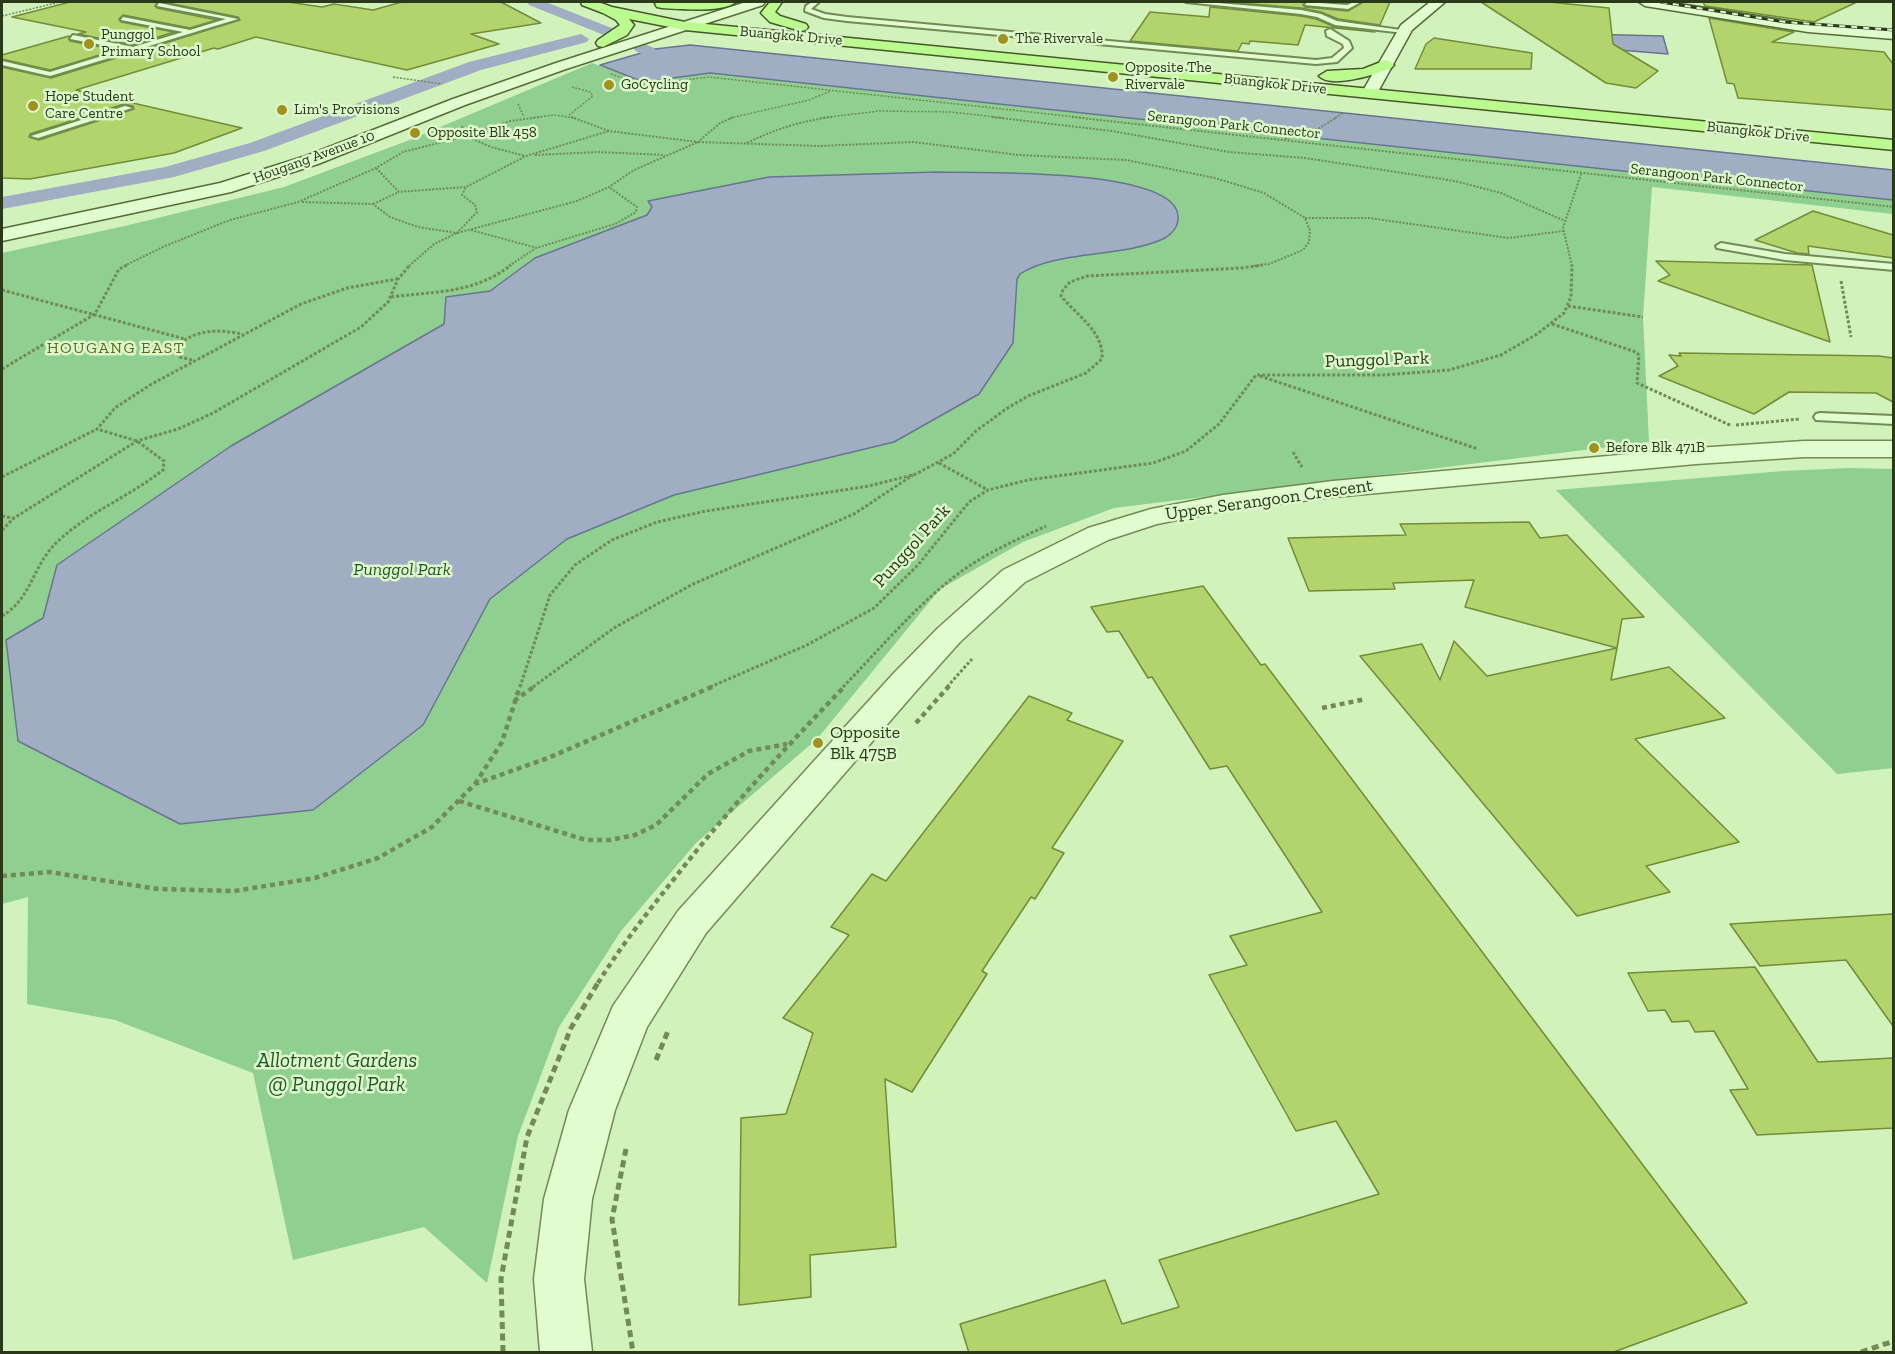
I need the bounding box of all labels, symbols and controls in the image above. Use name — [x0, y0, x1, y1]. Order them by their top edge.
street label: Buangkok Drive — [739, 23, 843, 49]
place label: Punggol Primary School — [101, 26, 200, 61]
place label: The Rivervale — [1015, 30, 1103, 48]
marker: The Rivervale — [996, 32, 1010, 46]
marker: Punggol Primary School — [82, 37, 96, 51]
place label: Opposite The Rivervale — [1125, 59, 1212, 94]
marker: Opposite The Rivervale — [1106, 70, 1120, 84]
street label: Buangkok Drive — [1223, 70, 1327, 98]
place label: GoCycling — [621, 76, 688, 94]
marker: GoCycling — [602, 78, 616, 92]
place label: Hope Student Care Centre — [45, 88, 134, 123]
marker: Hope Student Care Centre — [26, 99, 40, 113]
place label: Lim's Provisions — [294, 101, 400, 119]
marker: Lim's Provisions — [275, 103, 289, 117]
street label: Serangoon Park Connector — [1146, 107, 1322, 143]
street label: Buangkok Drive — [1706, 118, 1810, 146]
place label: Opposite Blk 458 — [427, 124, 537, 142]
marker: Opposite Blk 458 — [408, 126, 422, 140]
street label: Hougang Avenue 10 — [251, 127, 377, 187]
street label: Serangoon Park Connector — [1629, 160, 1805, 196]
district label: HOUGANG EAST — [47, 338, 185, 358]
street label: Punggol Park — [1324, 347, 1430, 373]
place label: Before Blk 471B — [1606, 439, 1705, 457]
marker: Before Blk 471B — [1587, 441, 1601, 455]
street label: Upper Serangoon Crescent — [1164, 475, 1374, 525]
street label: Punggol Park — [869, 500, 955, 592]
park label: Punggol Park — [353, 559, 451, 581]
place label: Opposite Blk 475B — [830, 722, 900, 764]
marker: Opposite Blk 475B — [811, 736, 825, 750]
park label: Allotment Gardens @ Punggol Park — [257, 1048, 417, 1098]

